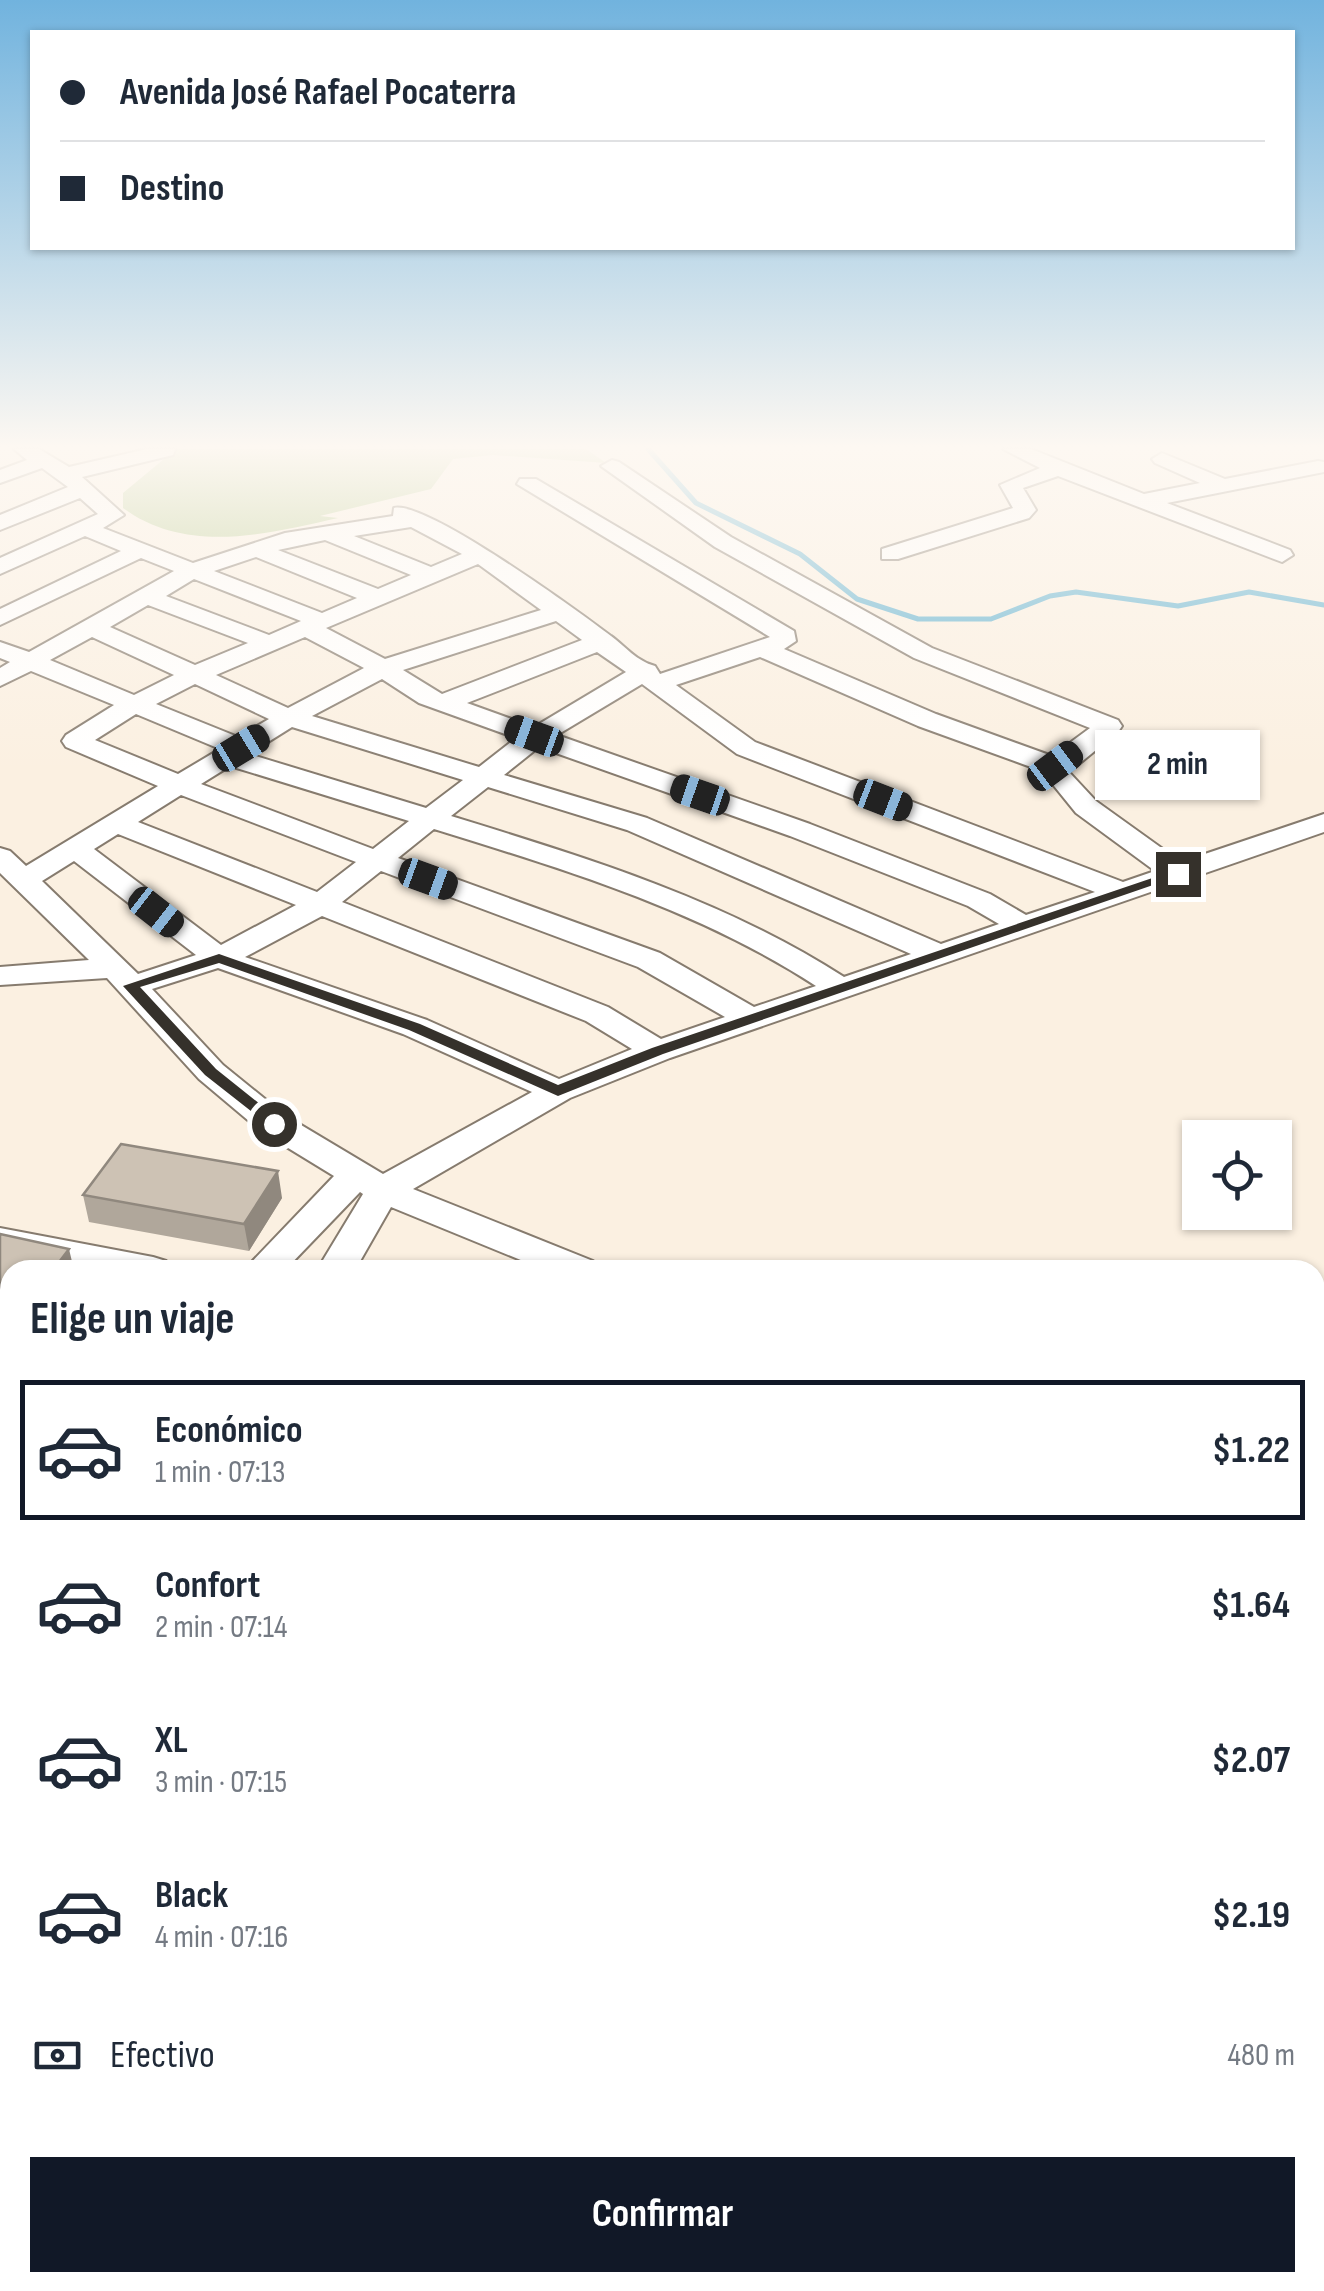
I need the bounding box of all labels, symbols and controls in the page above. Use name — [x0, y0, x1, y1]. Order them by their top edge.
text: Avenida José Rafael Pocaterra — [120, 70, 516, 115]
text: Destino — [120, 166, 224, 211]
car — [501, 712, 567, 760]
car — [208, 720, 274, 776]
callout: 2 min — [1096, 729, 1260, 799]
car — [1022, 736, 1088, 796]
text: 2 min — [1147, 745, 1208, 784]
car — [667, 771, 733, 819]
car — [850, 775, 916, 825]
route end — [1156, 852, 1201, 897]
car — [395, 855, 461, 903]
car — [123, 882, 189, 942]
route start — [252, 1102, 297, 1147]
map controls — [1182, 1120, 1292, 1230]
button: locate — [1182, 1120, 1292, 1230]
text: Elige un viaje — [30, 1292, 235, 1347]
icon: car — [35, 1405, 125, 1495]
text: Económico — [155, 1408, 303, 1453]
text: $1.22 — [1212, 1428, 1290, 1473]
text: 1 min · 07:13 — [155, 1453, 285, 1492]
icon: car — [35, 1560, 125, 1650]
text: Confort — [155, 1563, 260, 1608]
text: $1.64 — [1211, 1583, 1290, 1628]
text: 2 min · 07:14 — [155, 1608, 287, 1647]
icon: car — [35, 1715, 125, 1805]
text: XL — [155, 1718, 188, 1763]
text: $2.07 — [1212, 1738, 1290, 1783]
text: 3 min · 07:15 — [155, 1763, 287, 1802]
icon: car — [35, 1870, 125, 1960]
text: Black — [155, 1873, 228, 1918]
text: $2.19 — [1212, 1893, 1290, 1938]
text: 4 min · 07:16 — [155, 1918, 288, 1957]
icon: cash — [30, 2028, 85, 2083]
text: Efectivo — [110, 2033, 215, 2078]
text: 480 m — [1228, 2036, 1295, 2075]
button: Confirmar — [30, 2157, 1295, 2272]

